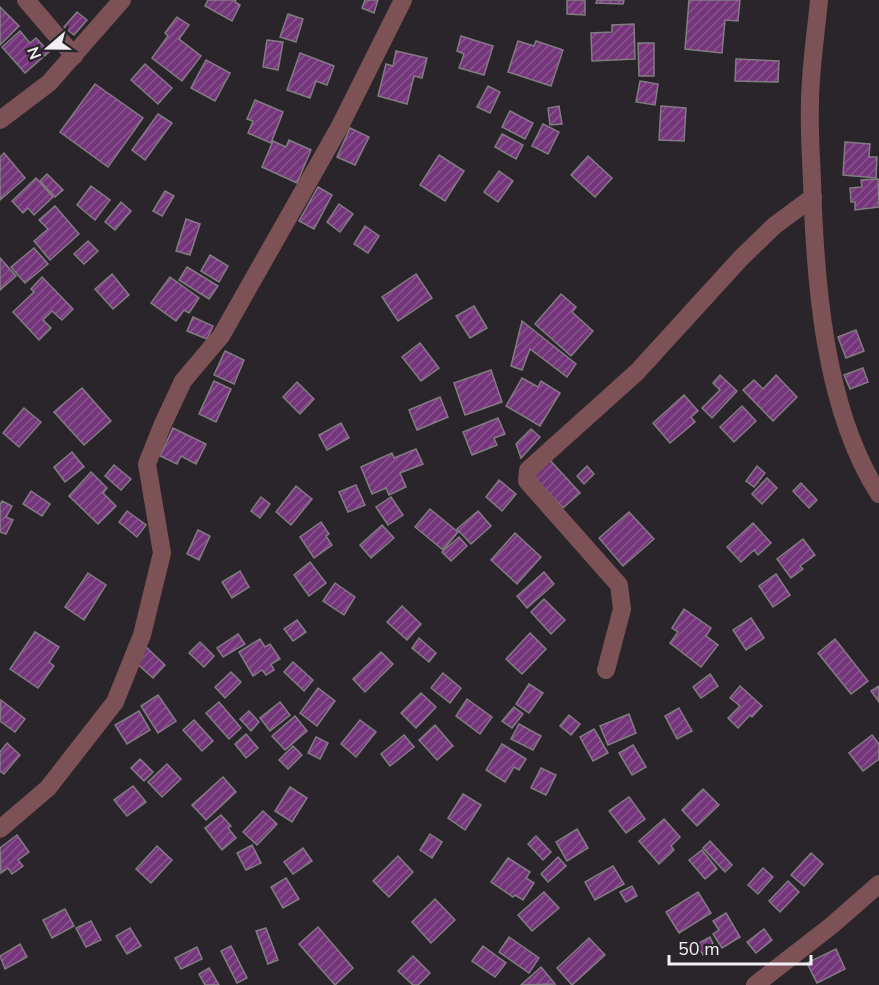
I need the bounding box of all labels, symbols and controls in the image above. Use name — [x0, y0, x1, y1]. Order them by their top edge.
north arrow — [18, 18, 78, 78]
text: N — [22, 43, 47, 62]
scale bar — [669, 928, 812, 966]
text: 50 m — [678, 937, 720, 961]

